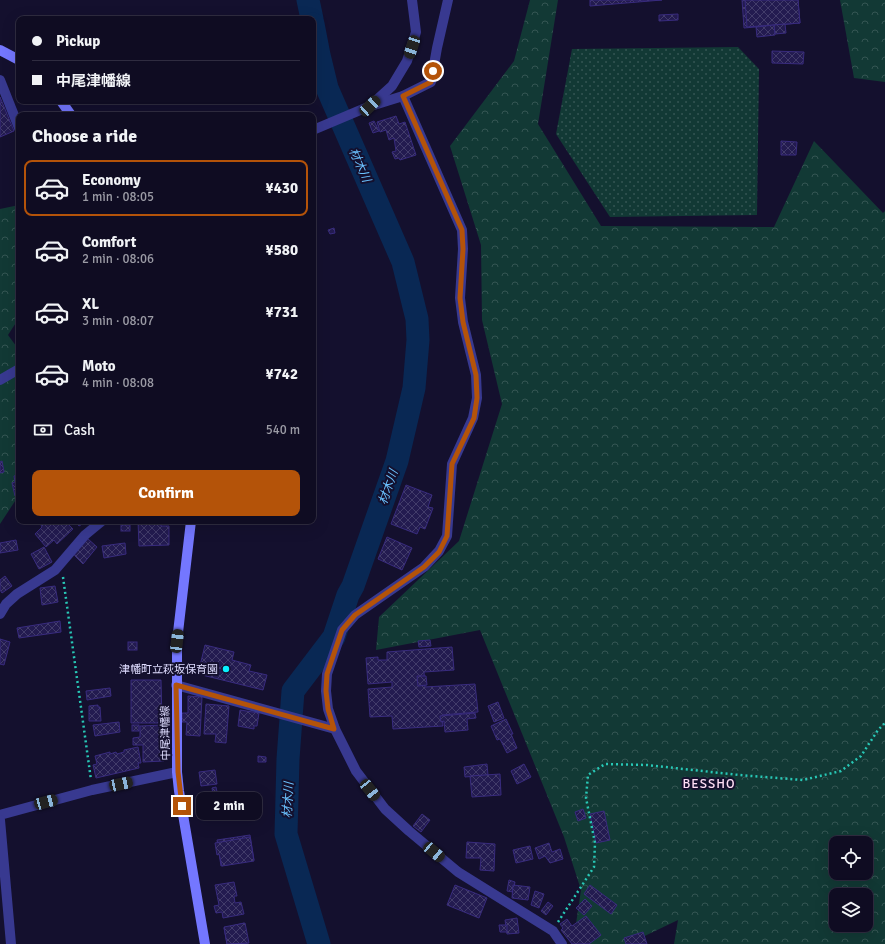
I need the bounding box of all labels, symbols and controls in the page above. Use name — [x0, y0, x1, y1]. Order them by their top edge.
text: Pickup — [56, 32, 100, 50]
car — [403, 34, 421, 60]
route start — [424, 62, 442, 80]
text: 中尾津幡線 — [56, 72, 131, 90]
car — [357, 93, 383, 119]
text: Choose a ride — [32, 125, 137, 147]
water label: 材木川 — [345, 146, 375, 187]
icon: car — [34, 170, 70, 206]
text: Economy — [82, 171, 141, 189]
text: ¥430 — [266, 179, 298, 197]
text: 1 min · 08:05 — [82, 189, 154, 205]
icon: car — [34, 232, 70, 268]
text: Comfort — [82, 233, 136, 251]
text: ¥580 — [266, 241, 298, 259]
text: 2 min · 08:06 — [82, 251, 154, 267]
icon: car — [34, 294, 70, 330]
text: XL — [82, 295, 99, 313]
text: ¥731 — [266, 303, 298, 321]
text: 3 min · 08:07 — [82, 313, 154, 329]
icon: car — [34, 356, 70, 392]
text: Moto — [82, 357, 116, 375]
text: ¥742 — [266, 365, 298, 383]
text: 4 min · 08:08 — [82, 375, 154, 391]
icon: cash — [32, 419, 54, 441]
text: Cash — [64, 421, 95, 439]
text: 540 m — [266, 422, 300, 438]
water label: 材木川 — [376, 466, 402, 507]
button: Confirm — [32, 470, 300, 516]
car — [170, 628, 184, 654]
place label: 津幡町立萩坂保育園 — [119, 663, 218, 676]
marker: 津幡町立萩坂保育園 — [221, 664, 231, 674]
street label: 中尾津幡線 — [159, 705, 172, 761]
car — [108, 776, 134, 792]
district label: BESSHO — [683, 776, 736, 792]
car — [358, 777, 382, 803]
water label: 材木川 — [280, 780, 297, 818]
callout: 2 min — [196, 792, 262, 820]
car — [33, 793, 59, 811]
route end — [173, 797, 191, 815]
text: 2 min — [213, 798, 245, 814]
map controls — [829, 836, 873, 932]
button: locate — [829, 836, 873, 880]
car — [421, 840, 447, 864]
button: layers — [829, 888, 873, 932]

